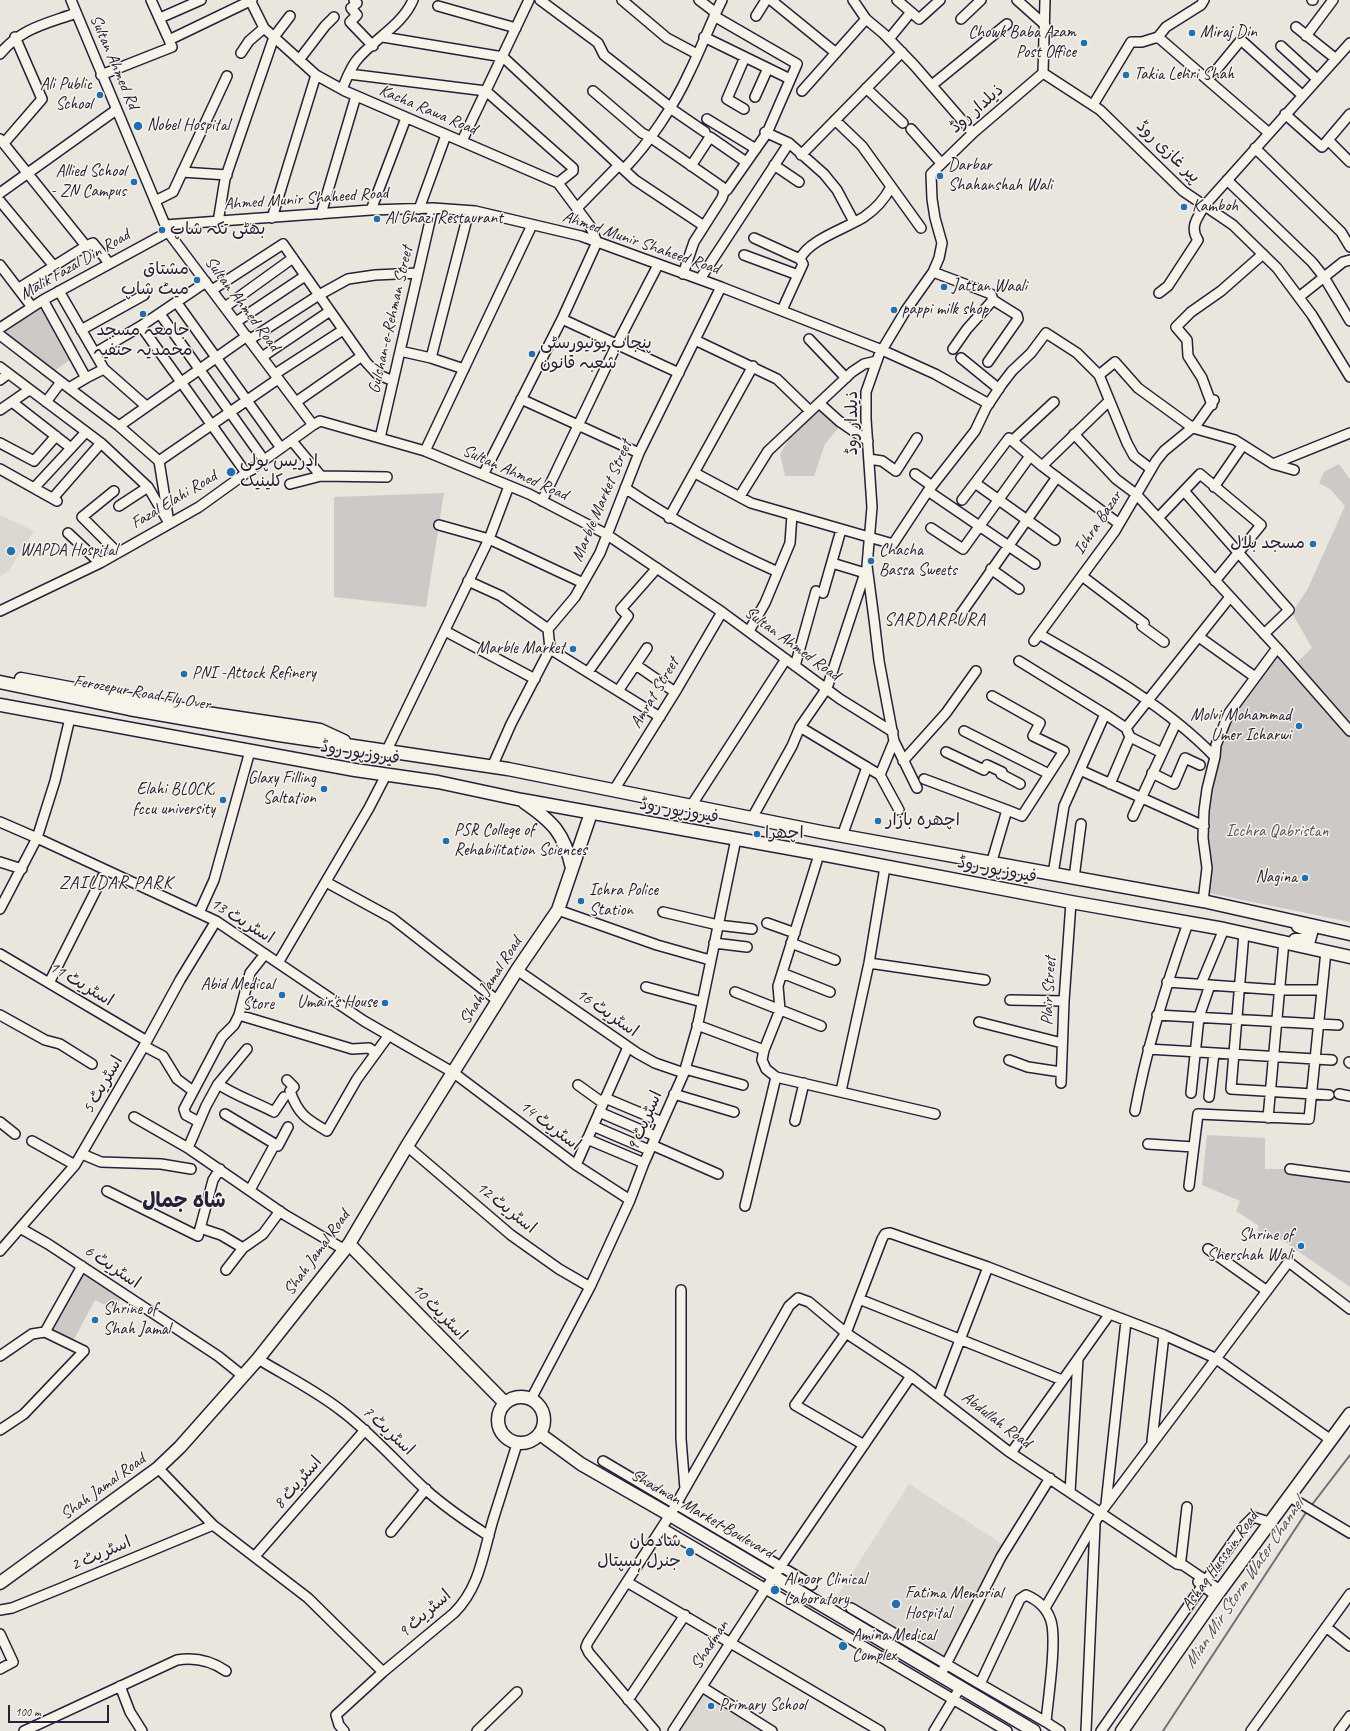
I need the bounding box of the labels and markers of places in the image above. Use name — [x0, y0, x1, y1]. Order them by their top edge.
place label: Chowk Baba Azam Post Office — [968, 23, 1076, 63]
place label: Miraj Din — [1200, 23, 1257, 43]
marker: Miraj Din — [1187, 28, 1197, 38]
marker: Chowk Baba Azam Post Office — [1079, 38, 1089, 48]
place label: Takia Lehri Shah — [1134, 65, 1234, 85]
marker: Takia Lehri Shah — [1121, 70, 1131, 80]
place label: Ali Public School — [40, 75, 92, 115]
marker: Ali Public School — [95, 90, 105, 100]
place label: Nobel Hospital — [147, 116, 230, 136]
marker: Nobel Hospital — [132, 120, 144, 132]
place label: Darbar Shahanshah Wali — [948, 156, 1052, 196]
place label: Allied School - ZN Campus — [50, 162, 126, 202]
marker: Darbar Shahanshah Wali — [935, 171, 945, 181]
marker: Allied School - ZN Campus — [129, 177, 139, 187]
place label: Kamboh — [1192, 197, 1238, 217]
marker: Kamboh — [1179, 202, 1189, 212]
place label: Al Ghazi Restaurant — [385, 209, 503, 229]
marker: Al Ghazi Restaurant — [372, 214, 382, 224]
place label: بھٹی تکہ شاپ — [170, 220, 266, 240]
marker: بھٹی تکہ شاپ — [157, 225, 167, 235]
place label: مشتاق میٹ شاپ — [121, 260, 189, 300]
marker: مشتاق میٹ شاپ — [192, 275, 202, 285]
place label: Jattan Waali — [952, 277, 1027, 297]
marker: Jattan Waali — [939, 282, 949, 292]
place label: pappi milk shop — [902, 300, 988, 320]
marker: pappi milk shop — [889, 305, 899, 315]
marker: جامعہ مسجد محمدیہ حنفیہ — [138, 309, 148, 319]
place label: جامعہ مسجد محمدیہ حنفیہ — [93, 321, 193, 361]
place label: پنجاب یونیورسٹی شعبہ قانون — [540, 334, 652, 374]
marker: پنجاب یونیورسٹی شعبہ قانون — [527, 349, 537, 359]
place label: ادریس پولی کلینیک — [240, 452, 318, 492]
marker: ادریس پولی کلینیک — [225, 466, 237, 478]
place label: مسجد بلال — [1230, 534, 1305, 554]
marker: مسجد بلال — [1308, 539, 1318, 549]
place label: WAPDA Hospital — [20, 541, 117, 561]
place label: Chacha Bassa Sweets — [879, 541, 957, 581]
marker: WAPDA Hospital — [5, 545, 17, 557]
marker: Chacha Bassa Sweets — [866, 556, 876, 566]
place label: Marble Market — [476, 639, 565, 659]
marker: Marble Market — [568, 644, 578, 654]
place label: PNI -Attock Refinery — [192, 664, 316, 684]
marker: PNI -Attock Refinery — [179, 669, 189, 679]
place label: Molvi Mohammad Umer Icharwi — [1190, 706, 1291, 746]
marker: Molvi Mohammad Umer Icharwi — [1294, 721, 1304, 731]
place label: Glaxy Filling Saltation — [248, 769, 316, 809]
place label: Elahi BLOCK, fccu university — [133, 780, 215, 820]
marker: Glaxy Filling Saltation — [319, 784, 329, 794]
marker: Elahi BLOCK, fccu university — [218, 795, 228, 805]
place label: اچھرہ بازار — [886, 811, 960, 831]
marker: اچھرہ بازار — [873, 816, 883, 826]
place label: PSR College of Rehabilitation Sciences — [454, 821, 587, 861]
place label: اچھرا — [765, 824, 804, 844]
marker: اچھرا — [752, 829, 762, 839]
marker: PSR College of Rehabilitation Sciences — [441, 836, 451, 846]
place label: Nagina — [1256, 868, 1297, 888]
marker: Nagina — [1300, 873, 1310, 883]
place label: Ichra Police Station — [589, 881, 658, 921]
marker: Ichra Police Station — [576, 896, 586, 906]
place label: Abid Medical Store — [201, 975, 274, 1015]
marker: Abid Medical Store — [277, 990, 287, 1000]
place label: Umair's House — [297, 993, 377, 1013]
marker: Umair's House — [380, 998, 390, 1008]
place label: Shrine of Shershah Wali — [1207, 1226, 1293, 1266]
marker: Shrine of Shershah Wali — [1296, 1241, 1306, 1251]
place label: Shrine of Shah Jamal — [103, 1300, 170, 1340]
marker: Shrine of Shah Jamal — [90, 1315, 100, 1325]
place label: شادمان جنرل ہسپتال — [597, 1532, 681, 1572]
marker: شادمان جنرل ہسپتال — [684, 1546, 696, 1558]
place label: Alnoor Clinical Laboratory — [784, 1570, 866, 1610]
marker: Alnoor Clinical Laboratory — [769, 1584, 781, 1596]
place label: Fatima Memorial Hospital — [905, 1584, 1003, 1624]
marker: Fatima Memorial Hospital — [890, 1598, 902, 1610]
place label: Amina Medical Complex — [852, 1626, 935, 1666]
marker: Amina Medical Complex — [837, 1640, 849, 1652]
place label: Primary School — [719, 1696, 806, 1716]
marker: Primary School — [706, 1701, 716, 1711]

